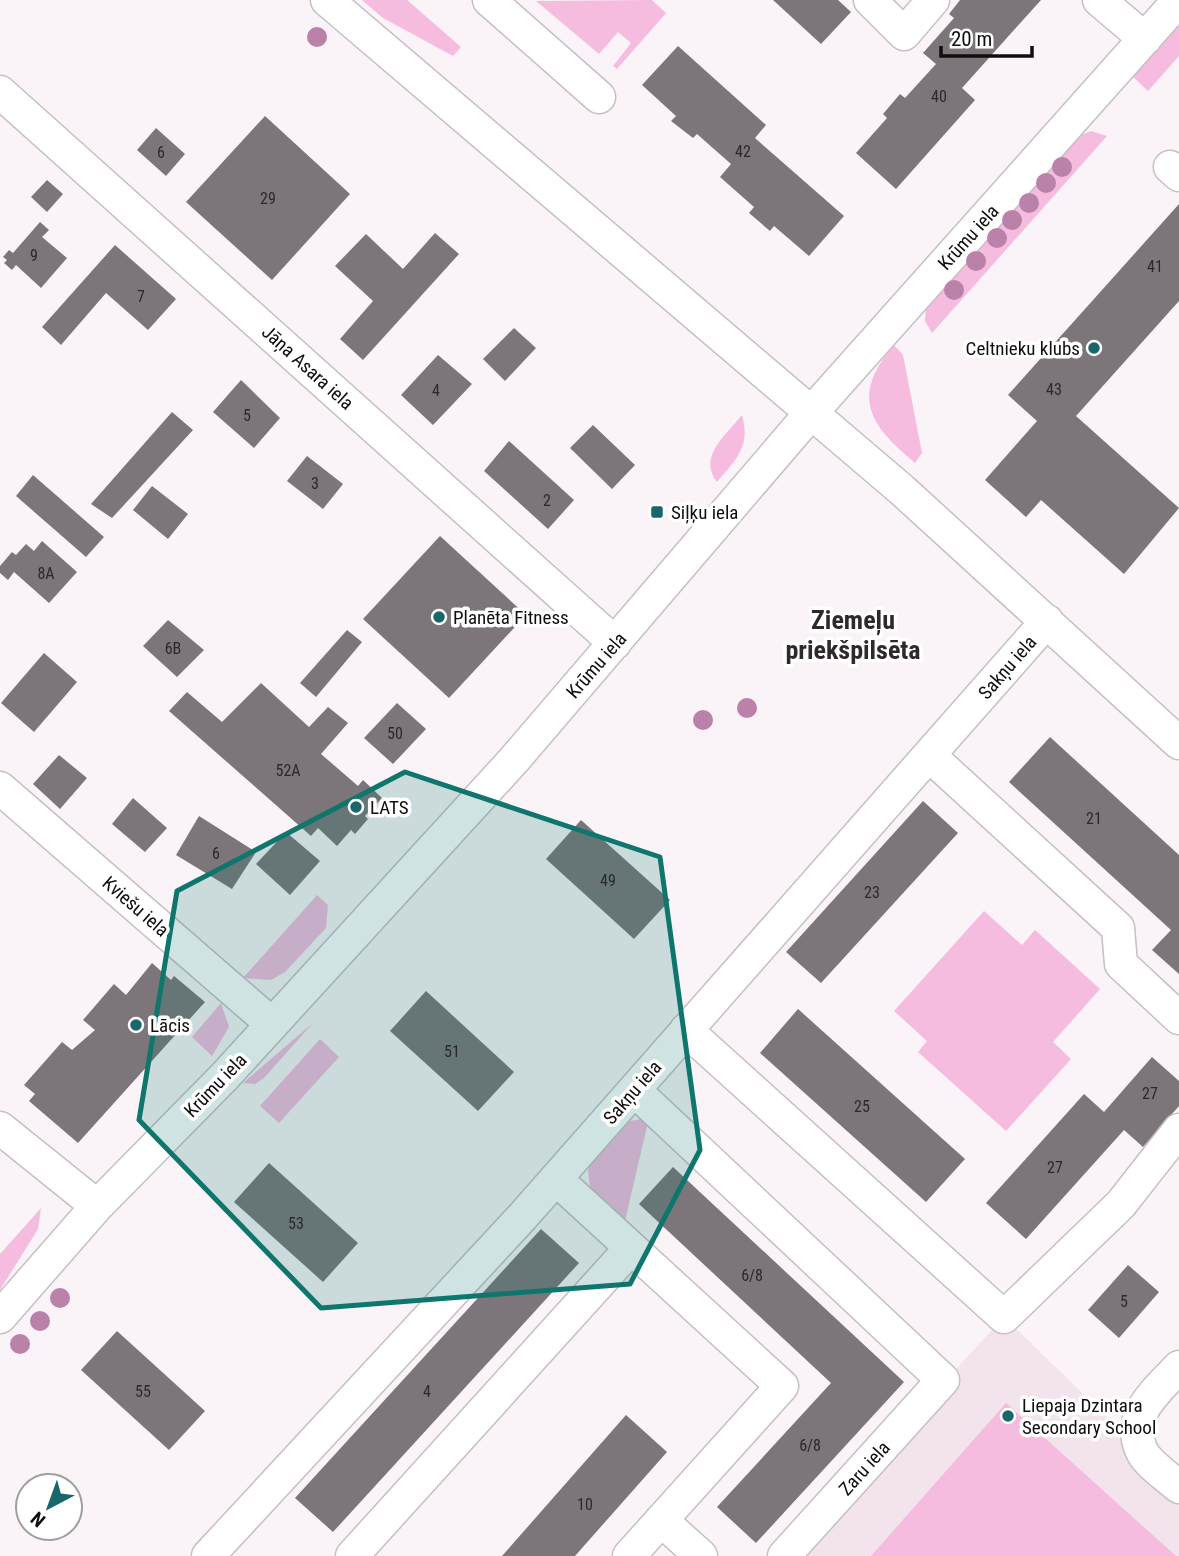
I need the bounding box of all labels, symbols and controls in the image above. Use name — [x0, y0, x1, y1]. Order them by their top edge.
scale bar — [941, 14, 1032, 58]
text: 20 m — [951, 27, 992, 51]
house number: 40 — [931, 87, 947, 106]
house number: 42 — [735, 142, 751, 161]
house number: 6 — [157, 143, 165, 162]
house number: 29 — [260, 189, 276, 208]
street label: Krūmu iela — [933, 200, 1004, 275]
house number: 9 — [30, 246, 38, 265]
house number: 41 — [1147, 257, 1163, 276]
house number: 7 — [137, 287, 145, 306]
street label: Jāņa Asara iela — [257, 320, 358, 414]
place label: Celtnieku klubs — [966, 337, 1080, 360]
marker: Celtnieku klubs — [1086, 340, 1102, 356]
house number: 43 — [1046, 380, 1062, 399]
house number: 4 — [432, 381, 440, 400]
house number: 5 — [243, 406, 251, 425]
house number: 3 — [311, 474, 319, 493]
house number: 2 — [543, 491, 551, 510]
place label: Siļķu iela — [671, 501, 738, 524]
marker: Siļķu iela — [649, 504, 665, 520]
house number: 8A — [37, 564, 55, 583]
district label: Ziemeļu priekšpilsēta — [785, 605, 921, 665]
place label: Planēta Fitness — [453, 606, 569, 629]
marker: Planēta Fitness — [431, 609, 447, 625]
street label: Krūmu iela — [561, 628, 631, 703]
street label: Sakņu iela — [973, 631, 1041, 704]
house number: 6B — [165, 639, 181, 658]
house number: 50 — [387, 724, 403, 743]
house number: 52A — [275, 761, 301, 780]
place label: LATS — [370, 796, 409, 819]
marker: LATS — [348, 799, 364, 815]
house number: 21 — [1086, 809, 1102, 828]
house number: 6 — [212, 844, 220, 863]
street label: Kviešu iela — [98, 871, 174, 941]
house number: 49 — [600, 871, 616, 890]
house number: 23 — [864, 883, 880, 902]
place label: Lācis — [150, 1014, 190, 1037]
marker: Lācis — [128, 1017, 144, 1033]
house number: 51 — [444, 1042, 460, 1061]
street label: Krūmu iela — [179, 1049, 251, 1122]
street label: Sakņu iela — [598, 1056, 666, 1129]
house number: 27 — [1142, 1084, 1158, 1103]
house number: 25 — [854, 1097, 870, 1116]
house number: 27 — [1047, 1158, 1063, 1177]
house number: 53 — [288, 1214, 304, 1233]
house number: 6/8 — [741, 1266, 763, 1285]
house number: 5 — [1120, 1292, 1128, 1311]
house number: 55 — [135, 1382, 151, 1401]
house number: 4 — [423, 1382, 431, 1401]
place label: Liepaja Dzintara Secondary School — [1022, 1394, 1156, 1439]
marker: Liepaja Dzintara Secondary School — [1000, 1408, 1016, 1424]
house number: 6/8 — [799, 1436, 821, 1455]
street label: Zaru iela — [834, 1436, 895, 1500]
north arrow — [14, 1472, 84, 1542]
house number: 10 — [577, 1495, 593, 1514]
text: N — [26, 1507, 50, 1532]

